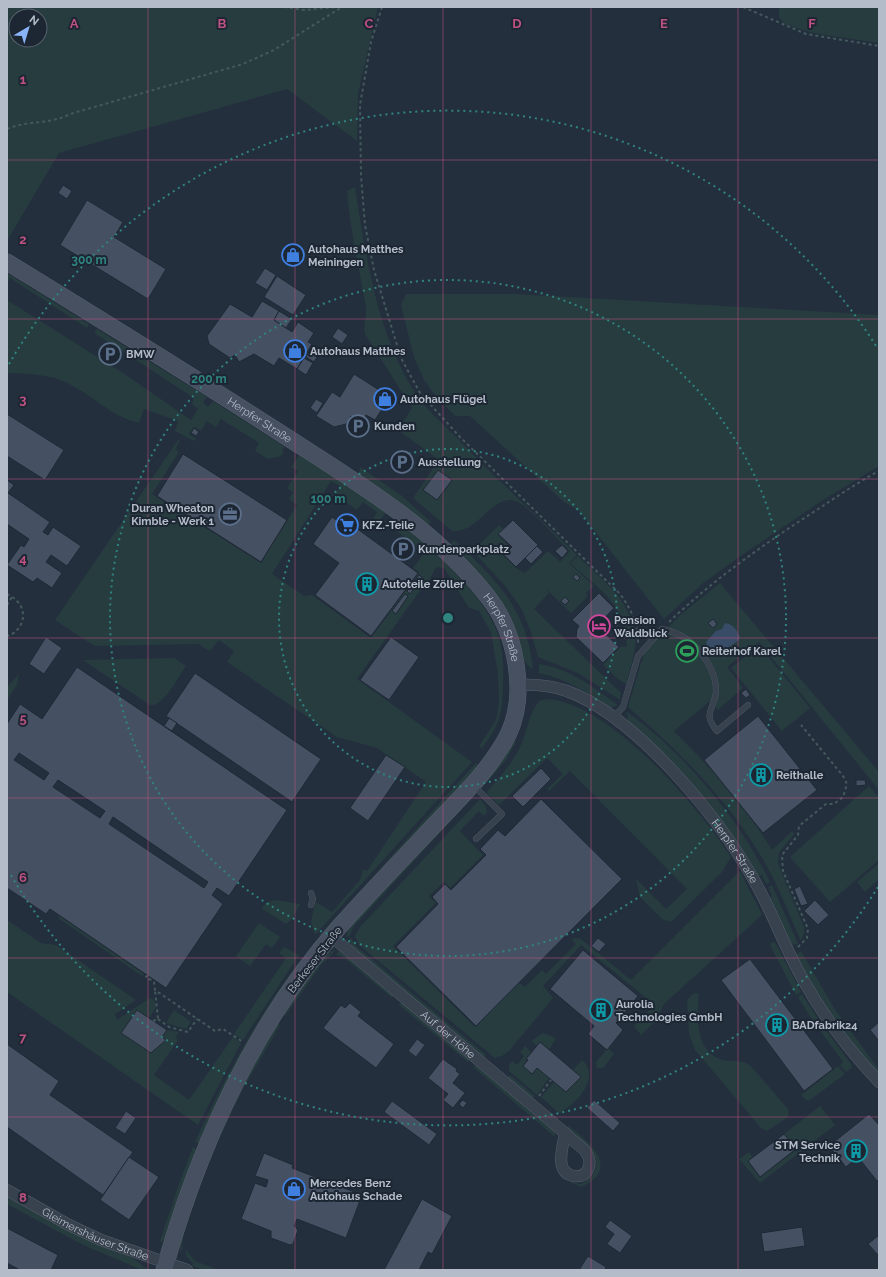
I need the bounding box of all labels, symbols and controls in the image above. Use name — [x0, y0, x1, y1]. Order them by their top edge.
north arrow — [8, 8, 48, 48]
text: N — [27, 13, 41, 28]
text: A — [70, 16, 79, 31]
text: B — [218, 16, 227, 31]
text: C — [365, 16, 374, 31]
text: D — [512, 16, 522, 31]
text: E — [660, 16, 668, 31]
text: F — [808, 16, 816, 31]
text: 1 — [20, 72, 27, 87]
text: 2 — [19, 232, 27, 247]
shop icon: Autohaus Matthes Meiningen — [280, 242, 306, 268]
place label: Autohaus Matthes Meiningen — [308, 243, 404, 269]
text: 300 m — [71, 253, 107, 267]
shop icon: Autohaus Matthes — [282, 338, 308, 364]
parking icon: BMW — [97, 341, 123, 367]
place label: Autohaus Matthes — [310, 345, 406, 358]
place label: BMW — [126, 348, 155, 361]
text: 200 m — [191, 372, 227, 386]
shop icon: Autohaus Flügel — [372, 386, 398, 412]
text: 3 — [19, 392, 27, 407]
place label: Autohaus Flügel — [400, 393, 487, 406]
street label: Herpfer Straße — [225, 394, 295, 446]
parking icon: Kunden — [345, 413, 371, 439]
place label: Kunden — [374, 420, 415, 433]
parking icon: Ausstellung — [389, 449, 415, 475]
place label: Ausstellung — [418, 456, 481, 469]
text: 100 m — [311, 492, 345, 506]
office icon: Duran Wheaton Kimble - Werk 1 — [217, 501, 243, 527]
place label: Duran Wheaton Kimble - Werk 1 — [131, 502, 215, 528]
supermarket icon: KFZ.-Teile — [334, 512, 360, 538]
place label: KFZ.-Teile — [362, 519, 415, 532]
parking icon: Kundenparkplatz — [390, 536, 416, 562]
place label: Kundenparkplatz — [418, 543, 510, 556]
text: 4 — [19, 551, 27, 566]
building icon: Autoteile Zöller — [354, 571, 380, 597]
place label: Autoteile Zöller — [382, 578, 465, 591]
street label: Herpfer Straße — [481, 590, 522, 663]
centre of rings — [441, 611, 455, 625]
hotel icon: Pension Waldblick — [586, 613, 612, 639]
place label: Pension Waldblick — [614, 614, 668, 640]
sports icon: Reiterhof Karel — [674, 638, 700, 664]
place label: Reiterhof Karel — [702, 645, 782, 658]
text: 5 — [19, 711, 27, 726]
building icon: Reithalle — [748, 762, 774, 788]
place label: Reithalle — [776, 769, 824, 782]
street label: Herpfer Straße — [709, 817, 761, 886]
text: 6 — [19, 870, 27, 885]
street label: Berkeser Straße — [285, 924, 345, 996]
building icon: Aurolia Technologies GmbH — [588, 997, 614, 1023]
place label: Aurolia Technologies GmbH — [616, 998, 722, 1024]
street label: Auf der Höhe — [418, 1008, 478, 1061]
building icon: BADfabrik24 — [764, 1012, 790, 1038]
place label: BADfabrik24 — [792, 1019, 858, 1032]
text: 7 — [19, 1030, 27, 1045]
building icon: STM Service Technik — [843, 1138, 869, 1164]
place label: STM Service Technik — [775, 1139, 841, 1165]
shop icon: Mercedes Benz Autohaus Schade — [281, 1176, 307, 1202]
place label: Mercedes Benz Autohaus Schade — [310, 1177, 403, 1203]
text: 8 — [19, 1190, 27, 1205]
street label: Gleimershäuser Straße — [40, 1205, 151, 1263]

